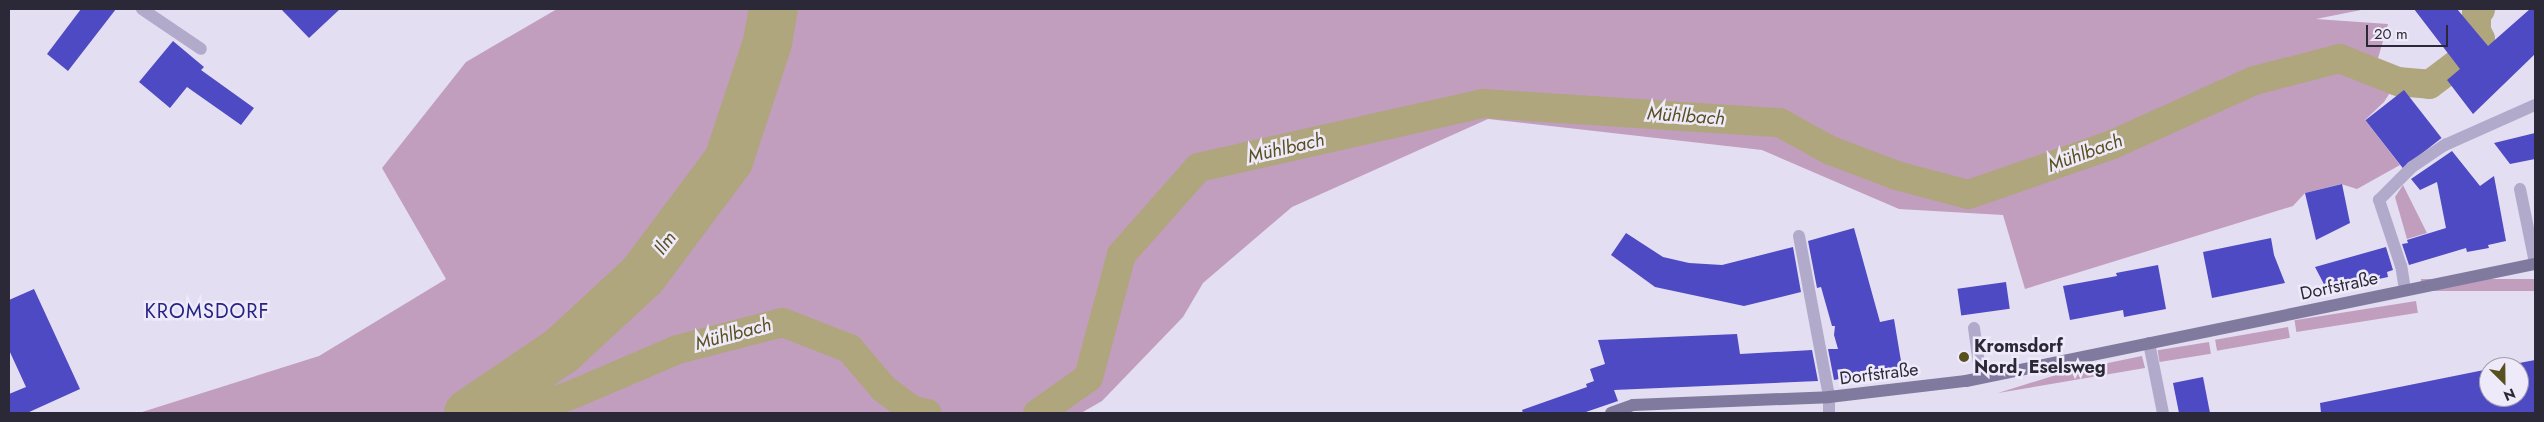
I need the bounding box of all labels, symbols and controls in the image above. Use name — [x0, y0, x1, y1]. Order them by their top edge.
scale bar — [2369, 15, 2452, 47]
text: 20 m — [2374, 23, 2408, 45]
water label: Mühlbach — [1646, 102, 1726, 130]
water label: Mühlbach — [1245, 128, 1327, 168]
water label: Mühlbach — [2044, 129, 2126, 177]
water label: Ilm — [649, 227, 681, 259]
street label: Dorfstraße — [2298, 267, 2380, 305]
district label: KROMSDORF — [143, 299, 271, 323]
water label: Mühlbach — [692, 313, 774, 355]
place label: Kromsdorf Nord, Eselsweg — [1974, 336, 2106, 378]
marker: Kromsdorf Nord, Eselsweg — [1958, 351, 1970, 363]
north arrow — [2479, 357, 2529, 407]
street label: Dorfstraße — [1838, 358, 1920, 390]
text: N — [2500, 384, 2518, 406]

